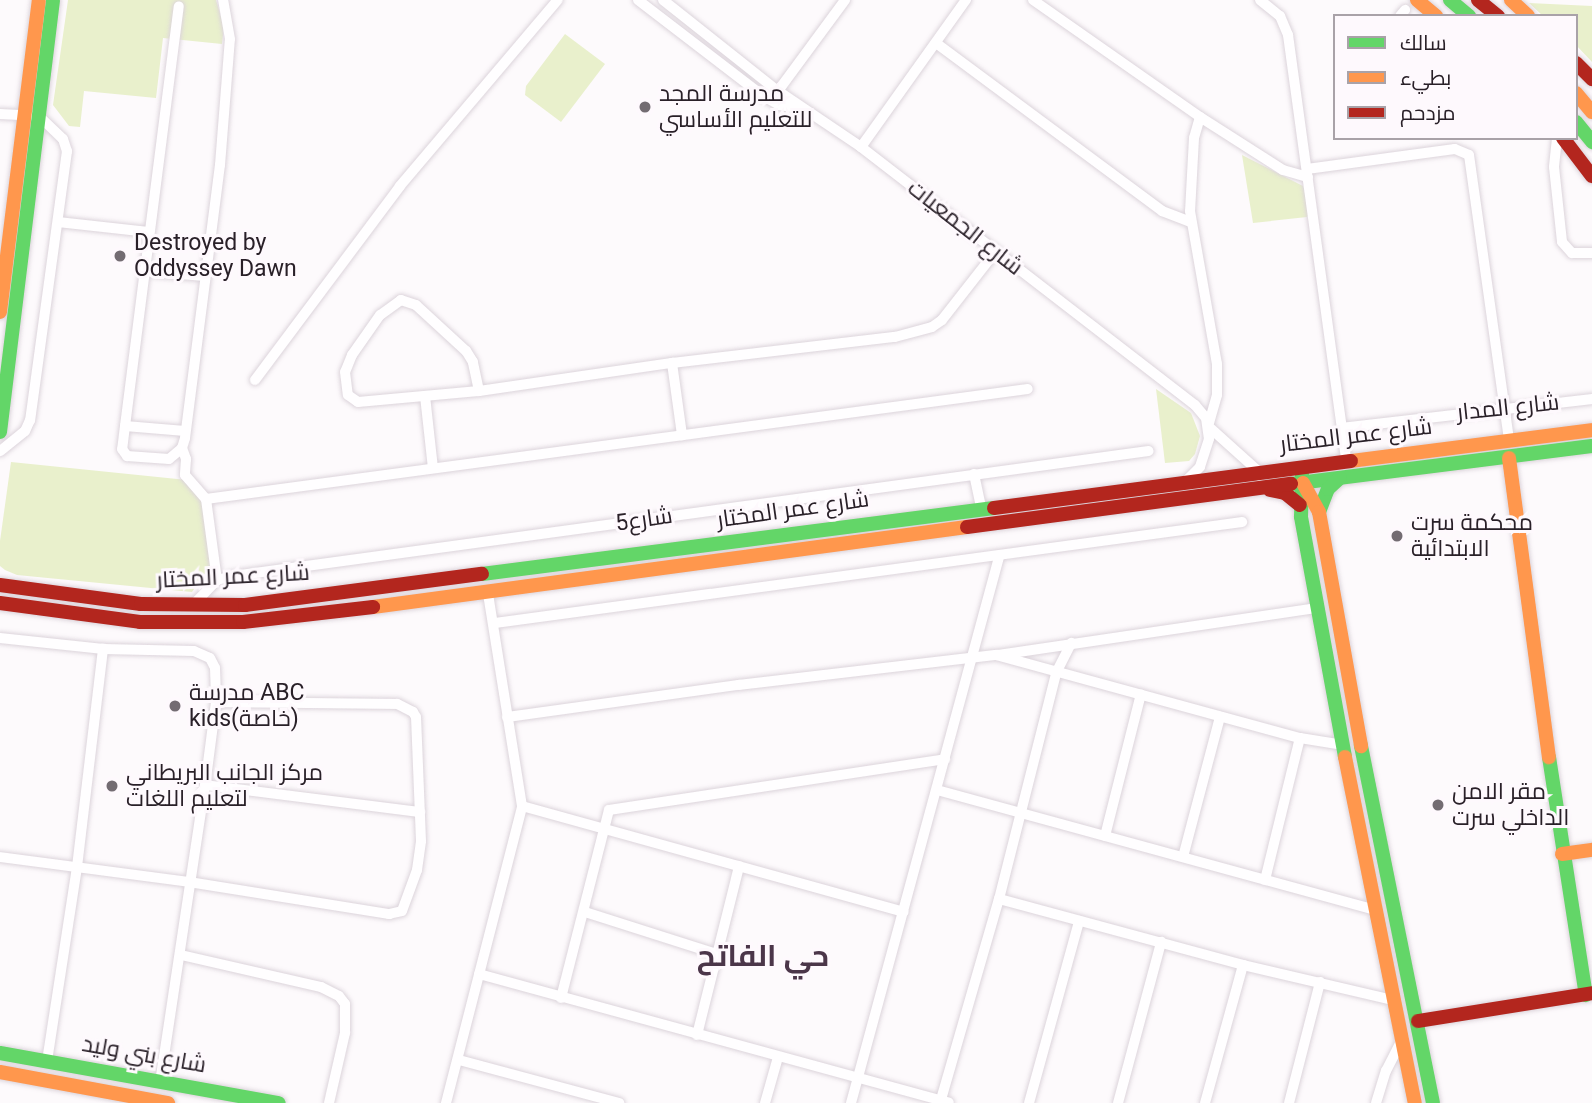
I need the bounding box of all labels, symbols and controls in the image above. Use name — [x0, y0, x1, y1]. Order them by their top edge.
legend — [1333, 14, 1578, 140]
text: سالك — [1400, 31, 1447, 55]
text: بطيء — [1400, 66, 1451, 90]
place label: مدرسة المجد للتعليم الأساسي — [659, 80, 812, 134]
marker: مدرسة المجد للتعليم الأساسي — [637, 99, 653, 115]
text: مزدحم — [1400, 101, 1455, 125]
street label: شارع الجمعيات — [902, 174, 1028, 282]
place label: Destroyed by Oddyssey Dawn — [134, 229, 297, 283]
marker: Destroyed by Oddyssey Dawn — [112, 248, 128, 264]
street label: شارع المدار — [1455, 389, 1561, 427]
street label: شارع عمر المختار — [1278, 413, 1434, 459]
street label: شارع عمر المختار — [715, 486, 871, 534]
street label: شارع5 — [614, 502, 674, 538]
place label: محكمة سرت الابتدائية — [1411, 509, 1533, 563]
marker: محكمة سرت الابتدائية — [1389, 528, 1405, 544]
street label: شارع عمر المختار — [156, 559, 310, 595]
place label: مدرسة ABC kids(خاصة) — [189, 679, 304, 733]
marker: مدرسة ABC kids(خاصة) — [167, 698, 183, 714]
place label: مركز الجانب البريطاني لتعليم اللغات — [126, 759, 323, 813]
marker: مركز الجانب البريطاني لتعليم اللغات — [104, 778, 120, 794]
place label: مقر الامن الداخلي سرت — [1452, 778, 1569, 832]
marker: مقر الامن الداخلي سرت — [1430, 797, 1446, 813]
district label: حي الفاتح — [697, 938, 829, 974]
street label: شارع بني وليد — [80, 1031, 208, 1079]

